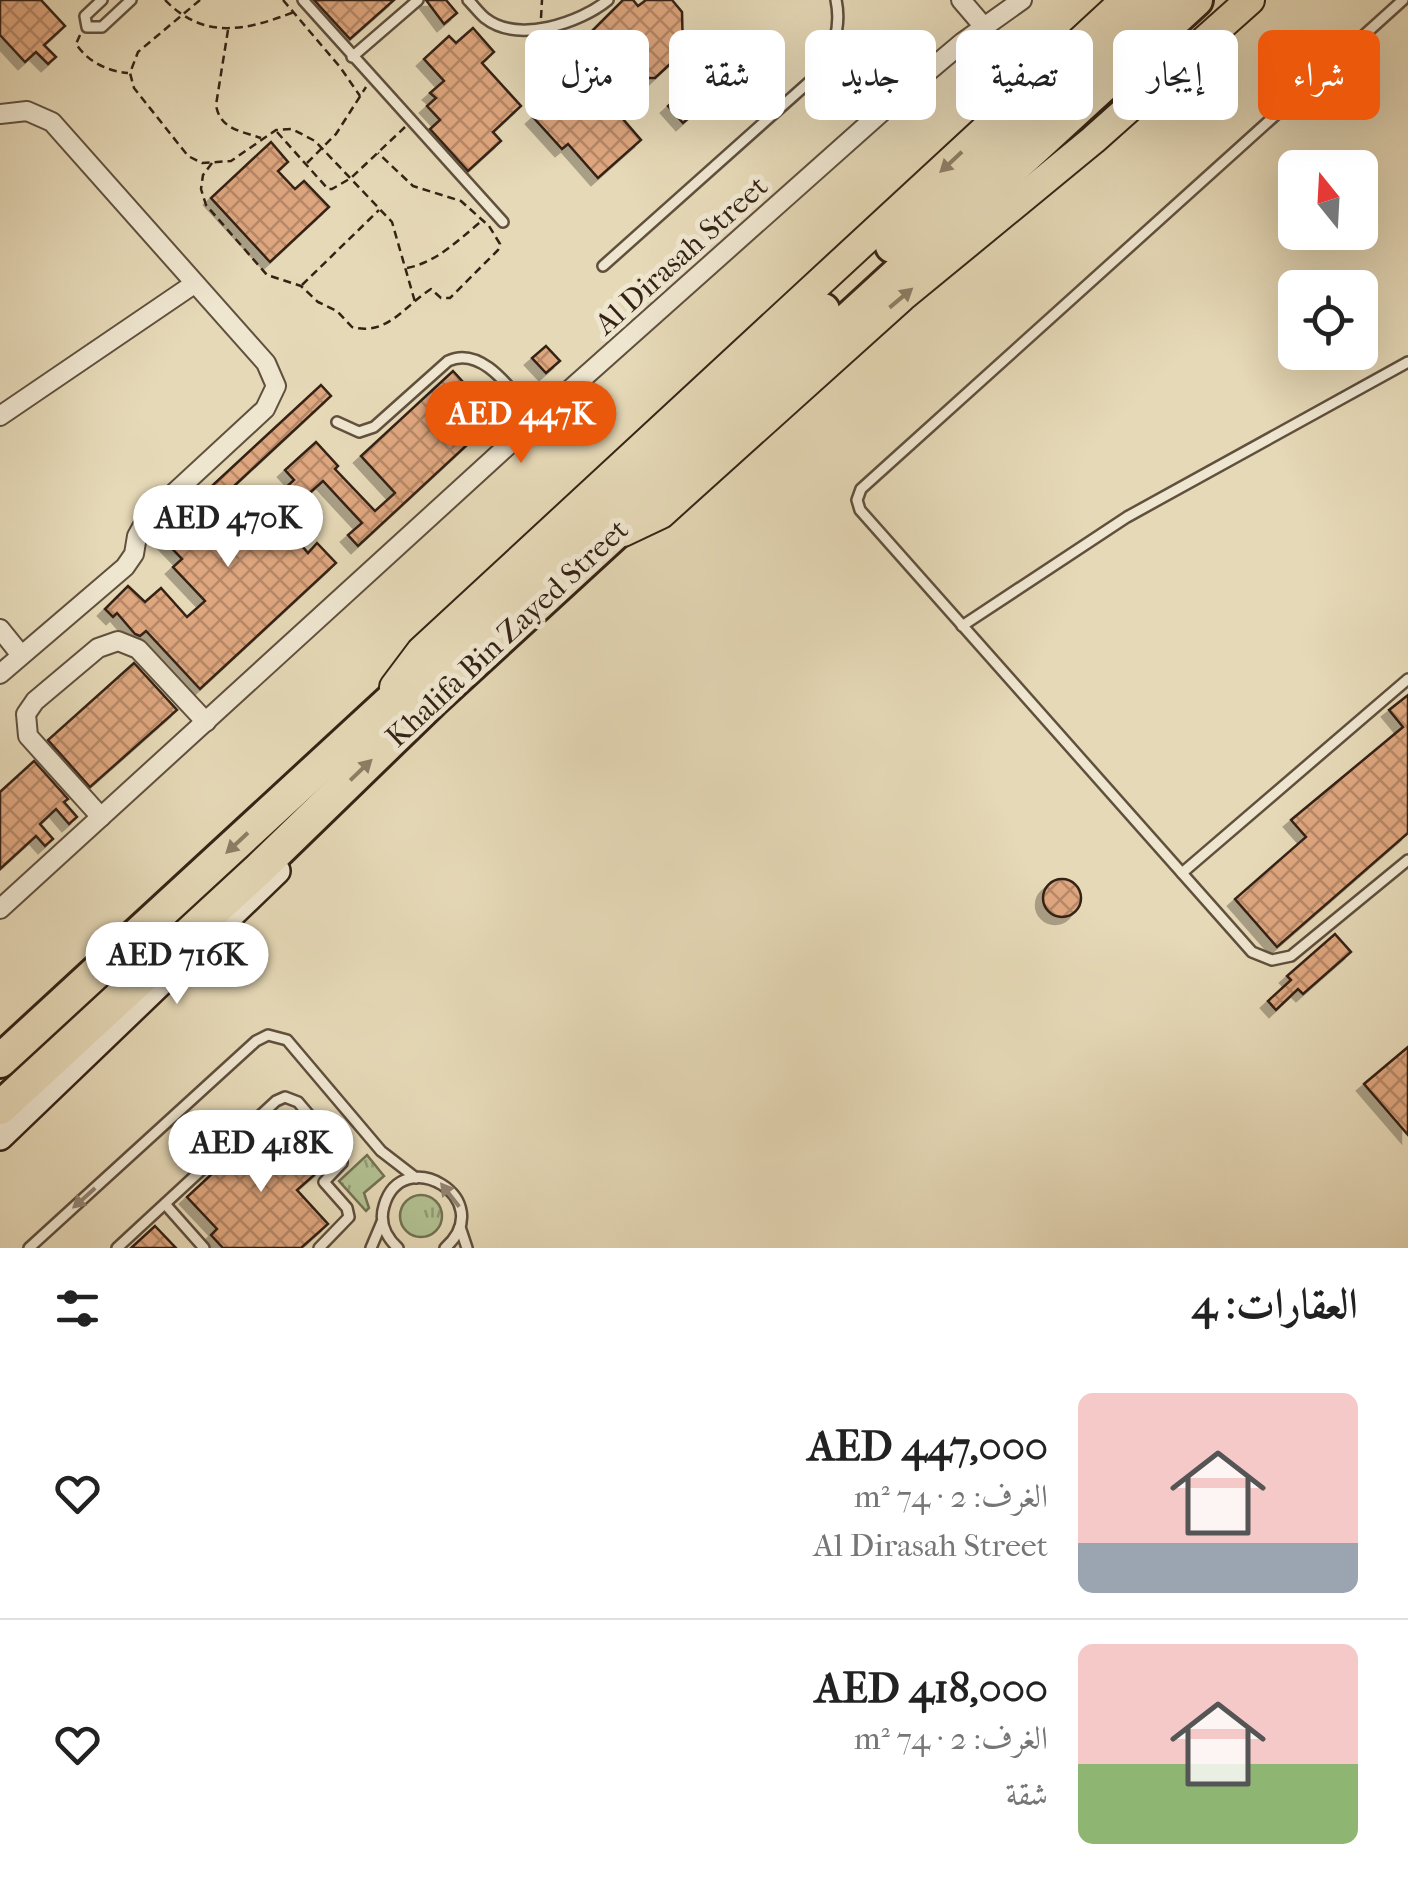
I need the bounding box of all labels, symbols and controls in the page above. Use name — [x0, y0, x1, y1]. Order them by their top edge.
chip: منزل — [525, 30, 649, 120]
chip: شقة — [669, 30, 785, 120]
chip: جديد — [805, 30, 936, 120]
chip: تصفية — [956, 30, 1093, 120]
chip: إيجار — [1113, 30, 1238, 120]
chip: شراء — [1258, 30, 1380, 120]
one-way arrow — [939, 150, 963, 173]
north arrow — [1278, 150, 1378, 250]
map controls — [1278, 150, 1378, 370]
street label: Al Dirasah Street — [587, 169, 775, 343]
button: locate — [1278, 270, 1378, 370]
one-way arrow — [889, 288, 914, 310]
pin: AED 447K — [418, 381, 624, 466]
text: AED 447K — [447, 395, 595, 432]
pin: AED 470K — [125, 485, 331, 570]
text: AED 470K — [155, 499, 301, 536]
street label: Khalifa Bin Zayed Street — [379, 512, 636, 755]
one-way arrow — [348, 759, 372, 783]
one-way arrow — [225, 831, 249, 854]
pin: AED 716K — [74, 922, 280, 1007]
text: AED 716K — [108, 936, 246, 973]
pin: AED 418K — [158, 1110, 364, 1195]
text: AED 418K — [190, 1124, 332, 1161]
one-way arrow — [439, 1182, 461, 1208]
one-way arrow — [72, 1186, 96, 1209]
text: العقارات: 4 — [1192, 1280, 1358, 1329]
icon: filters — [50, 1281, 105, 1336]
text: AED 447,000 — [808, 1422, 1048, 1471]
icon: home — [1158, 1433, 1278, 1553]
icon: heart — [50, 1466, 105, 1521]
text: الغرف: 2 · 74 m² — [854, 1478, 1048, 1515]
text: Al Dirasah Street — [813, 1527, 1048, 1564]
text: AED 418,000 — [815, 1664, 1048, 1713]
icon: home — [1158, 1684, 1278, 1804]
icon: heart — [50, 1717, 105, 1772]
text: الغرف: 2 · 74 m² — [854, 1720, 1048, 1757]
text: شقة — [1006, 1776, 1048, 1813]

